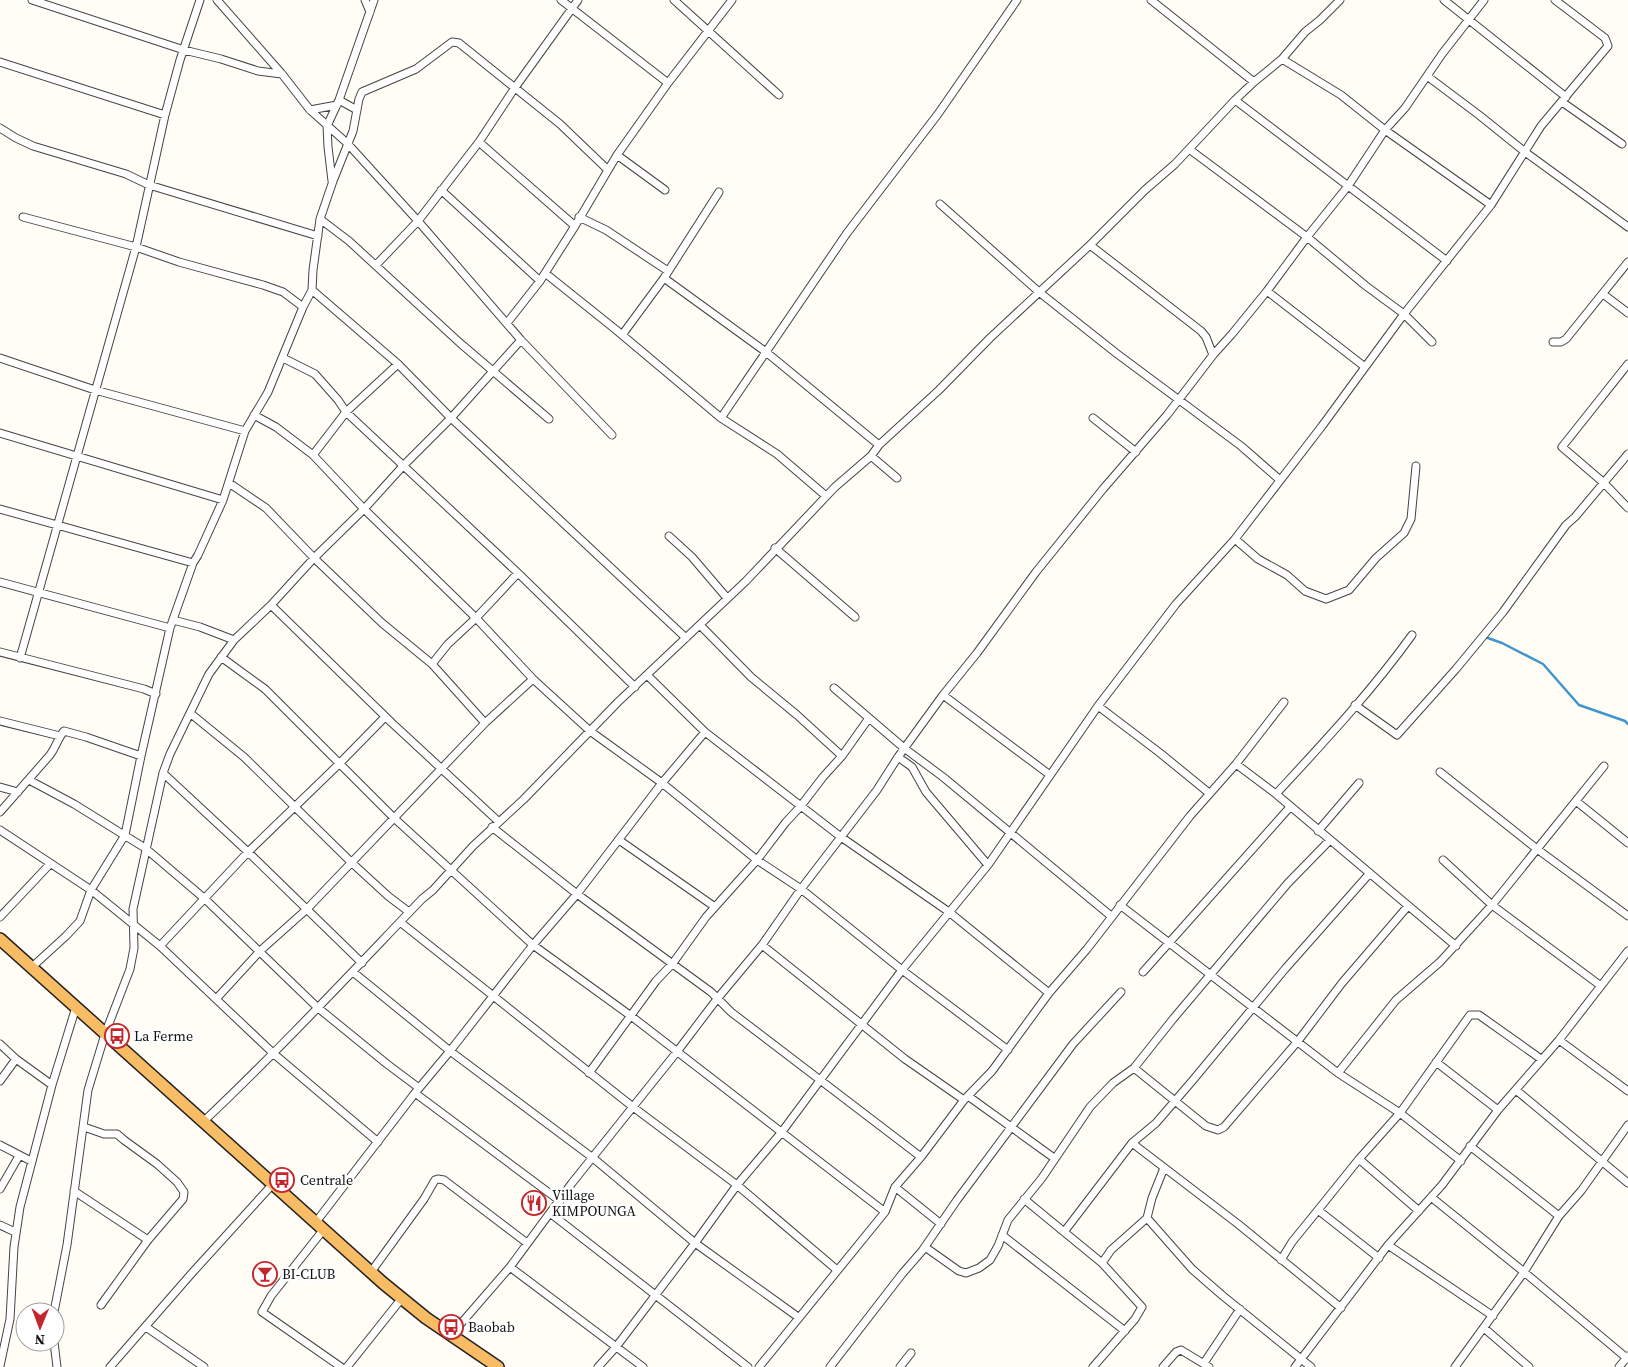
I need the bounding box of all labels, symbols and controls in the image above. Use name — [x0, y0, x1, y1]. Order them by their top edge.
bus stop icon: La Ferme — [104, 1023, 130, 1049]
place label: La Ferme — [134, 1026, 193, 1046]
bus stop icon: Centrale — [269, 1167, 295, 1193]
place label: Centrale — [300, 1170, 353, 1190]
place label: Village KIMPOUNGA — [552, 1185, 636, 1221]
restaurant icon: Village KIMPOUNGA — [521, 1190, 547, 1216]
bar icon: BI-CLUB — [252, 1261, 278, 1287]
place label: BI-CLUB — [282, 1264, 336, 1284]
north arrow — [15, 1302, 65, 1352]
bus stop icon: Baobab — [438, 1314, 464, 1340]
place label: Baobab — [468, 1317, 515, 1337]
text: N — [34, 1330, 45, 1350]

